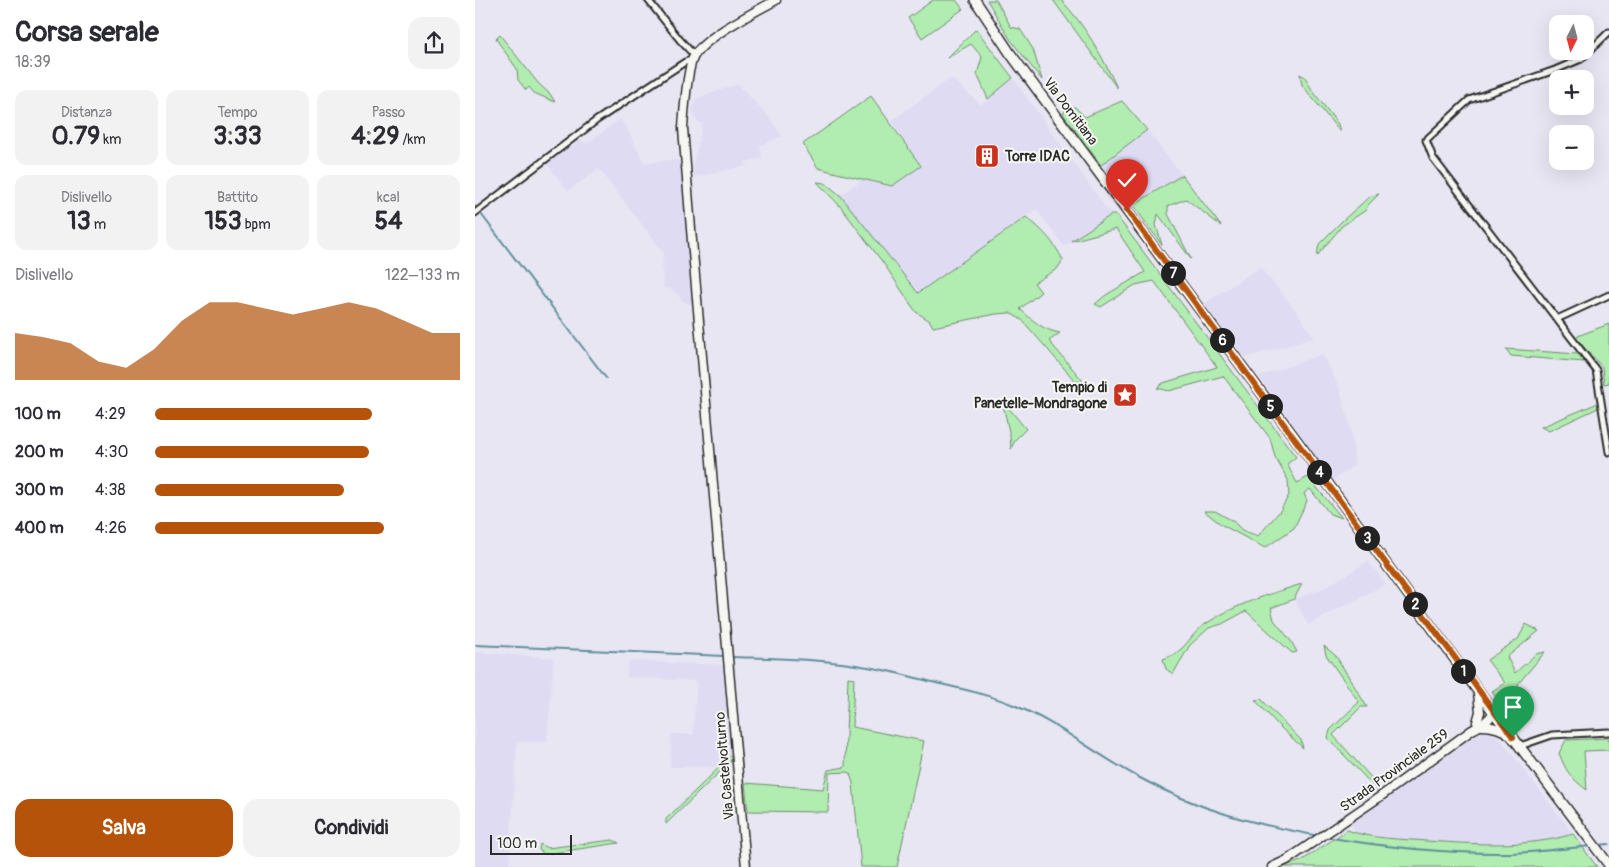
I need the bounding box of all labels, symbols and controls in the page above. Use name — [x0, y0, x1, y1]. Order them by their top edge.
text: Corsa serale — [15, 15, 159, 50]
north arrow — [1549, 15, 1594, 60]
map controls — [1549, 15, 1594, 170]
button: share — [408, 17, 460, 69]
text: 18:39 — [15, 52, 51, 72]
button: + — [1549, 70, 1594, 115]
street label: Via Domitiana — [1040, 74, 1101, 148]
text: Distanza — [61, 104, 112, 121]
text: Tempo — [217, 104, 258, 121]
text: Passo — [372, 104, 405, 121]
text: 0.79 — [52, 121, 100, 152]
text: 3:33 — [213, 121, 262, 152]
text: 4:29 — [351, 121, 399, 152]
button: − — [1549, 125, 1594, 170]
text: km — [100, 131, 121, 148]
text: /km — [399, 131, 426, 148]
building icon: Torre IDAC — [974, 143, 1000, 169]
place label: Torre IDAC — [1004, 148, 1070, 165]
pin — [1106, 159, 1148, 210]
icon: check — [1113, 166, 1141, 194]
text: Dislivello — [61, 189, 112, 206]
text: Battito — [217, 189, 258, 206]
text: kcal — [377, 189, 400, 206]
text: 13 — [67, 206, 91, 237]
text: 153 — [204, 206, 242, 237]
text: 54 — [374, 206, 403, 237]
text: m — [91, 216, 106, 233]
text: bpm — [242, 216, 271, 233]
pin: 7 — [1161, 260, 1185, 286]
text: Dislivello — [15, 265, 73, 285]
text: 122–133 m — [385, 265, 460, 285]
text: 7 — [1170, 265, 1177, 282]
pin: 6 — [1209, 328, 1235, 352]
text: 6 — [1218, 332, 1227, 349]
place label: Tempio di Panetelle-Mondragone — [974, 379, 1108, 412]
place icon: Tempio di Panetelle-Mondragone — [1112, 382, 1138, 408]
pin: 5 — [1257, 394, 1283, 418]
text: 5 — [1267, 398, 1274, 415]
text: 100 m — [15, 404, 61, 424]
text: 4:29 — [95, 404, 126, 424]
text: 200 m — [15, 442, 63, 462]
text: 4:30 — [95, 442, 128, 462]
pin: 4 — [1307, 460, 1331, 484]
text: 4 — [1315, 464, 1324, 481]
text: 300 m — [15, 480, 63, 500]
text: 4:38 — [95, 480, 126, 500]
text: 400 m — [15, 518, 64, 538]
text: 4:26 — [95, 518, 127, 538]
pin: 3 — [1355, 526, 1379, 550]
text: 3 — [1364, 530, 1371, 547]
pin: 2 — [1403, 592, 1427, 616]
text: 2 — [1412, 596, 1419, 613]
pin: 1 — [1451, 658, 1475, 684]
text: 1 — [1461, 663, 1466, 680]
pin — [1492, 686, 1534, 737]
icon: arrive — [1499, 693, 1527, 721]
street label: Via Castelvolturno — [711, 711, 738, 821]
street label: Strada Provinciale 259 — [1337, 725, 1452, 815]
button: Salva — [15, 799, 233, 857]
button: Condividi — [243, 799, 460, 857]
scale bar — [490, 832, 573, 855]
text: 100 m — [497, 835, 537, 852]

